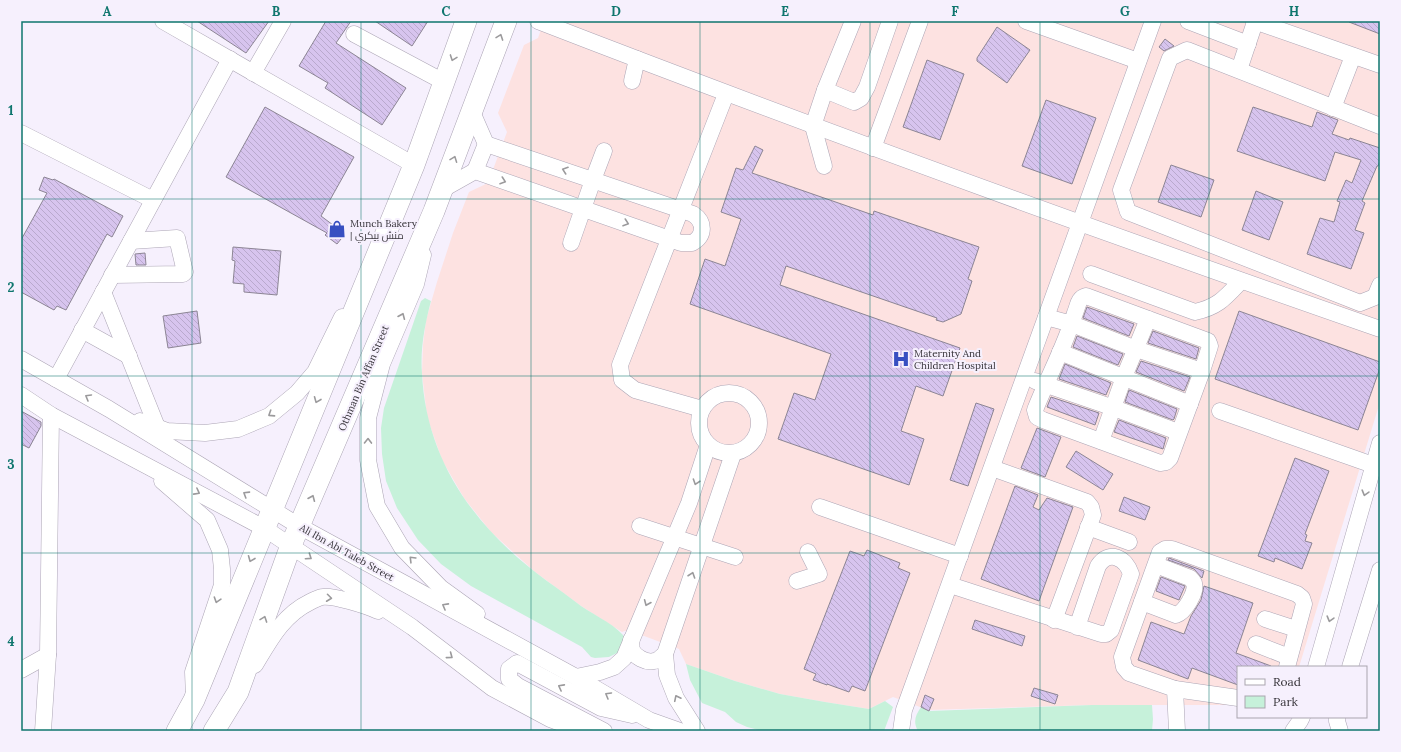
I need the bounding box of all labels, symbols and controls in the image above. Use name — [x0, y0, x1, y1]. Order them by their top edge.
text: A — [103, 3, 112, 20]
text: B — [272, 3, 281, 20]
text: C — [442, 3, 451, 20]
text: D — [611, 3, 621, 20]
text: E — [781, 3, 789, 20]
text: F — [951, 3, 959, 20]
text: G — [1120, 3, 1130, 20]
text: H — [1289, 3, 1299, 20]
one-way arrow — [495, 34, 504, 41]
one-way arrow — [449, 54, 457, 61]
text: 1 — [8, 102, 14, 119]
one-way arrow — [450, 156, 458, 163]
one-way arrow — [561, 166, 568, 175]
one-way arrow — [500, 176, 507, 185]
place label: Munch Bakery | منش بيكري — [350, 217, 418, 243]
one-way arrow — [623, 218, 630, 227]
shop icon: Munch Bakery | منش بيكري — [327, 219, 347, 239]
text: 2 — [8, 279, 15, 296]
one-way arrow — [397, 313, 405, 321]
street label: Othman Bin Affan Street — [335, 323, 392, 433]
place label: Maternity And Children Hospital — [914, 347, 996, 372]
hospital icon: Maternity And Children Hospital — [891, 349, 911, 369]
one-way arrow — [85, 394, 92, 401]
one-way arrow — [314, 395, 322, 403]
one-way arrow — [268, 409, 275, 416]
one-way arrow — [364, 438, 372, 444]
text: 3 — [7, 456, 15, 473]
one-way arrow — [692, 479, 700, 486]
one-way arrow — [193, 487, 200, 495]
one-way arrow — [1361, 490, 1370, 497]
one-way arrow — [243, 492, 250, 499]
one-way arrow — [307, 495, 315, 502]
street label: Ali Ibn Abi Taleb Street — [296, 521, 396, 584]
one-way arrow — [305, 552, 312, 560]
one-way arrow — [248, 555, 256, 562]
one-way arrow — [409, 556, 417, 564]
one-way arrow — [687, 571, 696, 578]
one-way arrow — [325, 593, 332, 602]
one-way arrow — [213, 597, 222, 604]
one-way arrow — [644, 598, 652, 606]
one-way arrow — [442, 603, 449, 611]
one-way arrow — [1326, 615, 1335, 622]
one-way arrow — [260, 616, 268, 623]
text: 4 — [7, 633, 15, 650]
one-way arrow — [446, 651, 453, 659]
legend — [1237, 666, 1367, 718]
text: Road — [1273, 674, 1301, 689]
one-way arrow — [558, 684, 565, 691]
one-way arrow — [605, 693, 612, 700]
text: Park — [1273, 694, 1299, 709]
one-way arrow — [674, 695, 682, 702]

